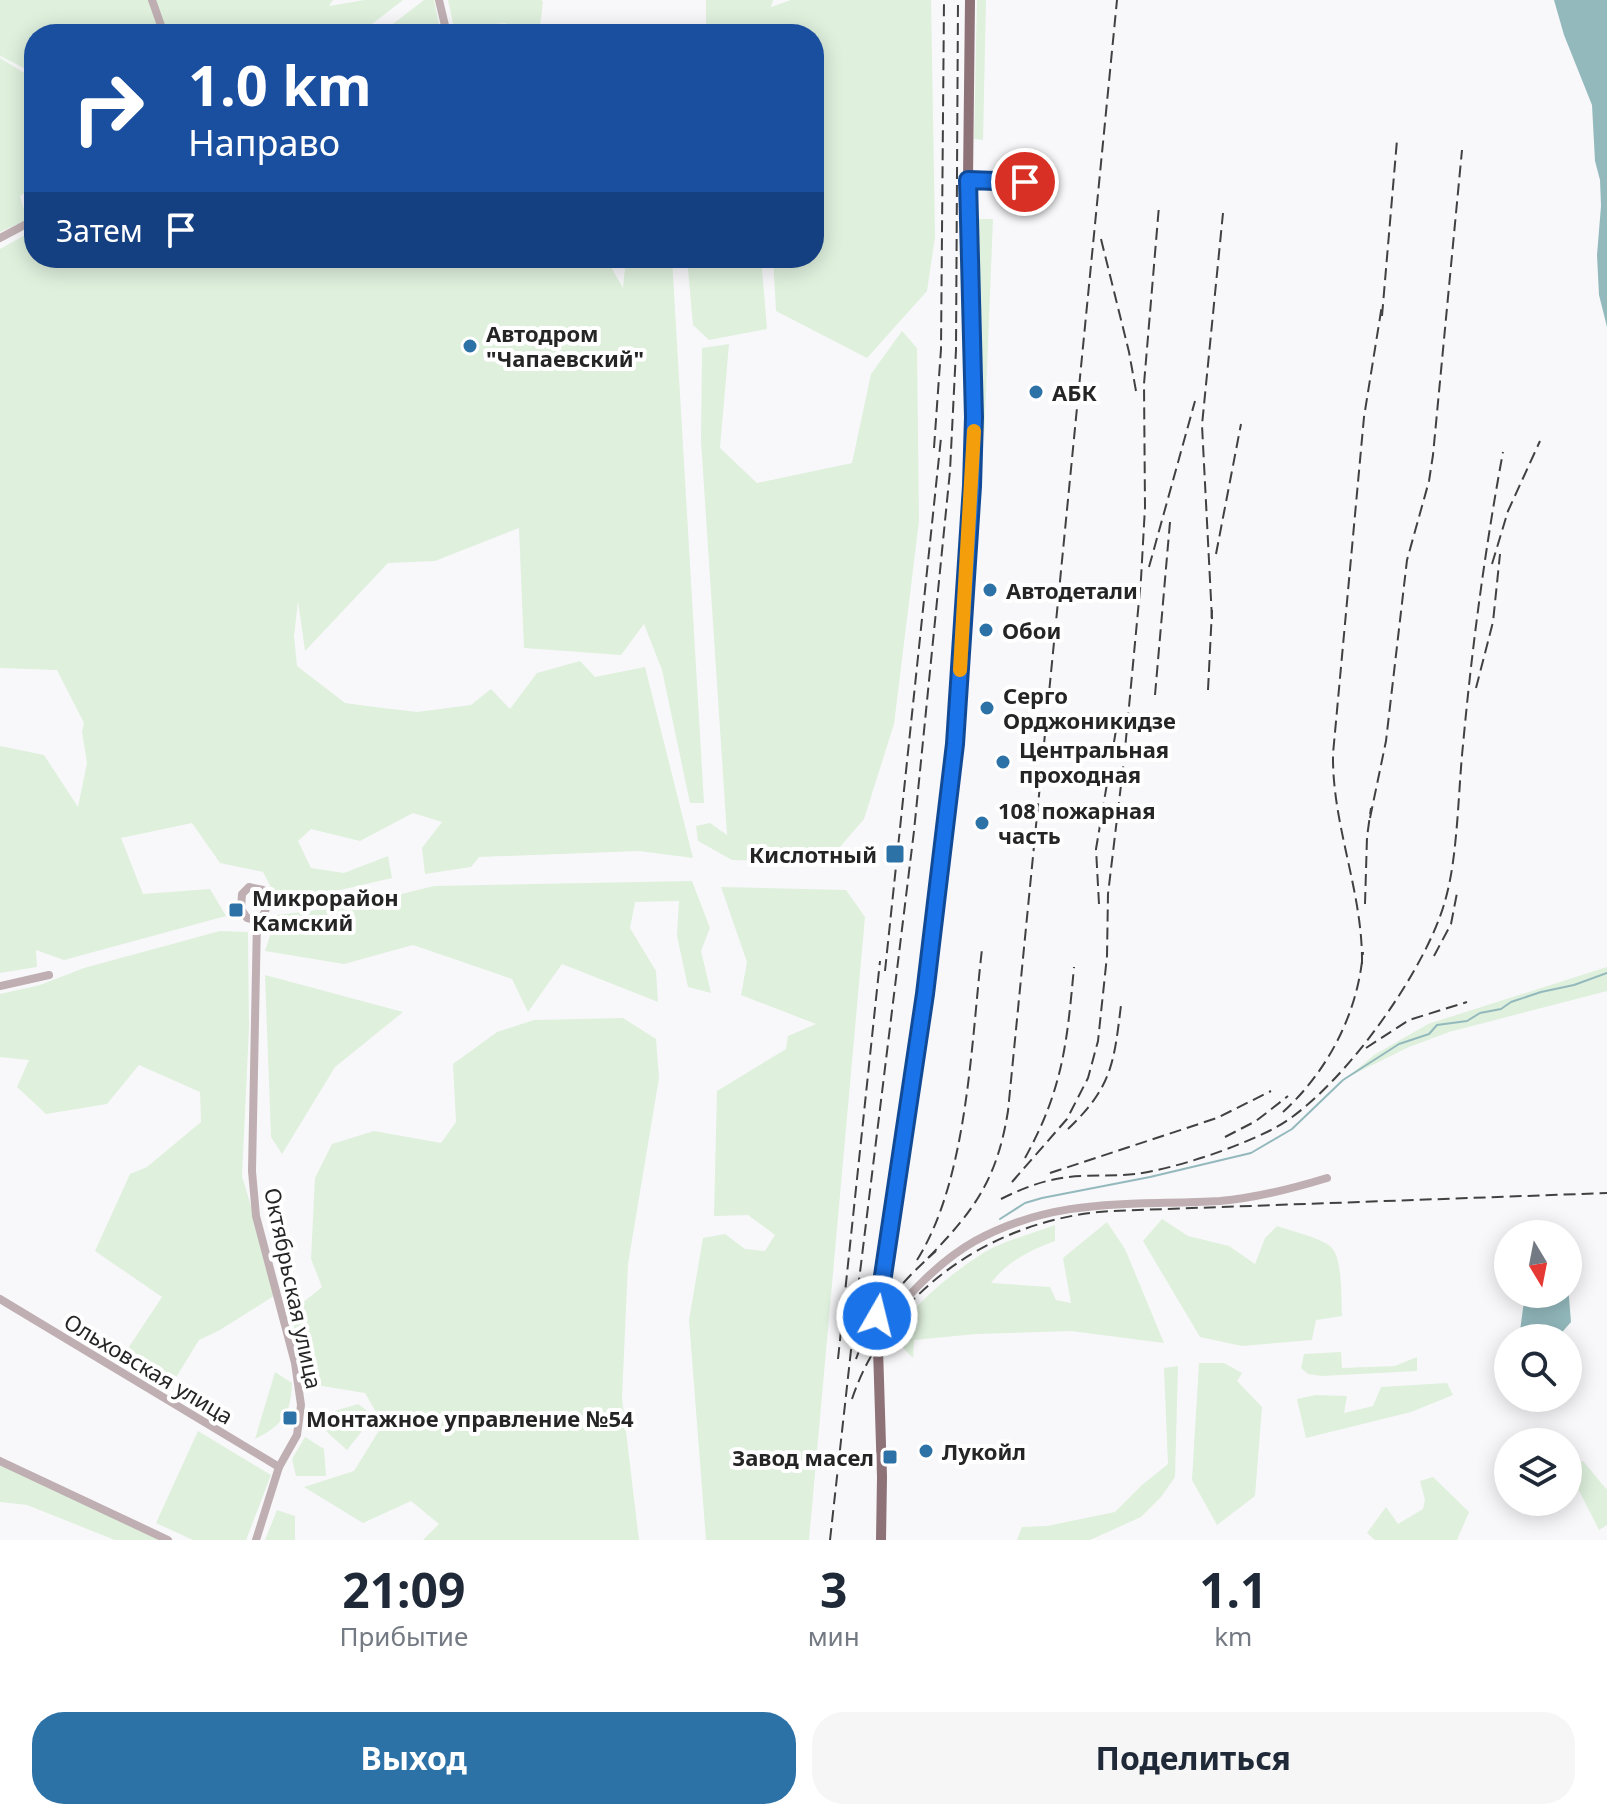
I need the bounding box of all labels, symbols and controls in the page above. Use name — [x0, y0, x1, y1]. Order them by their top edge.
text: 1.0 km — [188, 46, 372, 122]
icon: right — [56, 56, 160, 160]
text: Направо — [188, 118, 340, 167]
pin — [991, 148, 1059, 216]
icon: arrive — [1003, 160, 1047, 204]
icon: arrive — [159, 208, 203, 252]
text: Затем — [56, 210, 143, 251]
place label: Автодром "Чапаевский" — [486, 318, 644, 373]
marker: Автодром "Чапаевский" — [461, 337, 479, 355]
place label: АБК — [1052, 377, 1098, 407]
marker: АБК — [1027, 383, 1045, 401]
place label: Автодетали — [1006, 575, 1138, 605]
marker: Автодетали — [981, 581, 999, 599]
place label: Обои — [1002, 615, 1061, 645]
marker: Обои — [977, 621, 995, 639]
place label: Серго Орджоникидзе — [1003, 680, 1176, 735]
marker: Серго Орджоникидзе — [978, 699, 996, 717]
place label: Центральная проходная — [1019, 734, 1169, 789]
marker: Центральная проходная — [994, 753, 1012, 771]
place label: 108 пожарная часть — [998, 795, 1156, 850]
marker: 108 пожарная часть — [973, 814, 991, 832]
place label: Кислотный — [749, 839, 877, 869]
marker: Кислотный — [884, 843, 906, 865]
place label: Микрорайон Камский — [252, 882, 399, 937]
marker: Микрорайон Камский — [227, 901, 245, 919]
street label: Октябрьская улица — [258, 1185, 330, 1391]
north arrow — [1494, 1220, 1582, 1308]
map controls — [1494, 1220, 1582, 1516]
position arrow — [835, 1274, 919, 1358]
street label: Ольховская улица — [59, 1306, 239, 1430]
button: search — [1494, 1324, 1582, 1412]
place label: Монтажное управление №54 — [306, 1403, 634, 1433]
marker: Монтажное управление №54 — [281, 1409, 299, 1427]
button: layers — [1494, 1428, 1582, 1516]
place label: Лукойл — [942, 1436, 1026, 1466]
place label: Завод масел — [732, 1442, 874, 1472]
marker: Лукойл — [917, 1442, 935, 1460]
marker: Завод масел — [881, 1448, 899, 1466]
text: 21:09 — [342, 1557, 465, 1622]
text: 3 — [820, 1557, 847, 1622]
text: 1.1 — [1199, 1557, 1268, 1622]
text: Прибытие — [339, 1618, 468, 1654]
text: мин — [808, 1618, 860, 1654]
text: km — [1214, 1618, 1252, 1654]
button: Выход — [32, 1712, 796, 1804]
button: Поделиться — [812, 1712, 1575, 1804]

